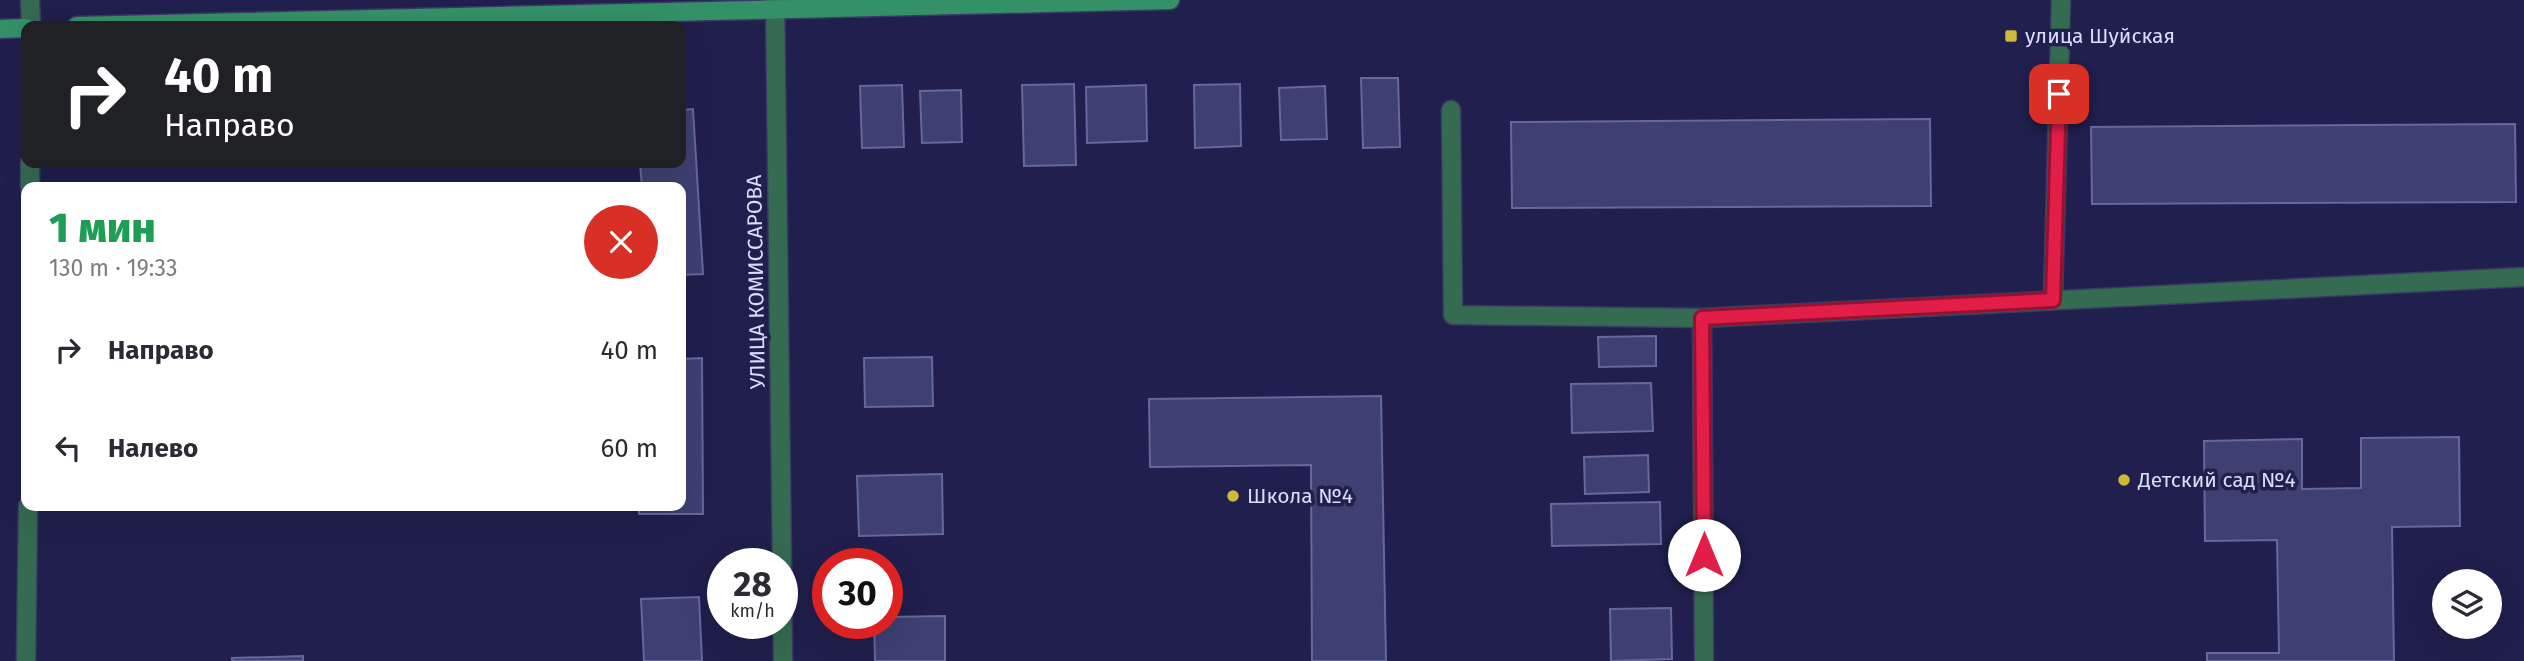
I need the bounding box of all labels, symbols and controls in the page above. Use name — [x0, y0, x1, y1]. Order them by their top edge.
place label: улица Шуйская — [2025, 23, 2175, 49]
marker: улица Шуйская — [2003, 28, 2019, 44]
text: 40 m — [164, 46, 273, 105]
icon: right — [49, 49, 140, 140]
pin — [2029, 64, 2089, 124]
icon: arrive — [2040, 75, 2078, 113]
text: Направо — [164, 106, 295, 144]
street label: УЛИЦА КОМИССАРОВА — [741, 175, 771, 389]
text: 1 мин — [49, 203, 156, 253]
button: close — [584, 205, 658, 279]
text: 130 m · 19:33 — [49, 254, 178, 282]
icon: right — [49, 331, 87, 369]
text: Направо — [108, 335, 214, 366]
text: 40 m — [600, 335, 658, 366]
icon: left — [49, 429, 87, 467]
text: Налево — [108, 433, 198, 464]
text: 60 m — [600, 433, 658, 464]
place label: Детский сад №4 — [2137, 467, 2296, 493]
marker: Детский сад №4 — [2116, 472, 2132, 488]
place label: Школа №4 — [1247, 483, 1353, 509]
marker: Школа №4 — [1225, 488, 1241, 504]
position arrow — [1667, 518, 1741, 592]
speed limit sign: 30 — [812, 548, 903, 639]
text: 28 — [733, 563, 772, 605]
map controls — [2432, 569, 2502, 639]
button: layers — [2432, 569, 2502, 639]
text: km/h — [730, 600, 775, 622]

